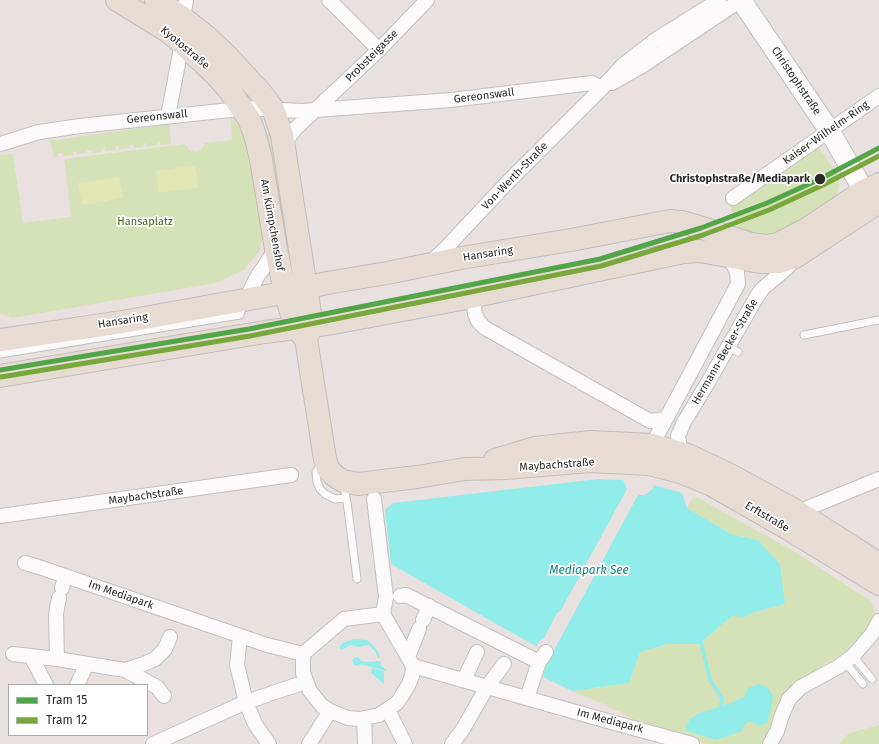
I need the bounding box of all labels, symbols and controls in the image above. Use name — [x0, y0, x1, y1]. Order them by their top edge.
street label: Kyotostraße — [158, 24, 212, 72]
street label: Probsteigasse — [343, 27, 401, 85]
street label: Christophstraße — [768, 44, 824, 118]
street label: Gereonswall — [453, 86, 515, 106]
street label: Kaiser-Wilhelm-Ring — [781, 98, 871, 168]
street label: Gereonswall — [126, 107, 188, 127]
street label: Von-Werth-Straße — [479, 139, 551, 213]
place label: Christophstraße/Mediapark — [670, 172, 810, 186]
marker: Christophstraße/Mediapark — [813, 172, 827, 186]
street label: Am Kümpchenshof — [257, 178, 287, 272]
park label: Hansaplatz — [117, 215, 173, 229]
street label: Hansaring — [462, 244, 514, 264]
street label: Hermann-Becker-Straße — [689, 297, 761, 407]
street label: Hansaring — [97, 311, 149, 331]
street label: Maybachstraße — [519, 456, 595, 474]
street label: Maybachstraße — [108, 484, 184, 508]
street label: Erftstraße — [742, 499, 792, 535]
water label: Mediapark See — [549, 564, 629, 578]
street label: Im Mediapark — [87, 578, 155, 612]
legend — [8, 684, 148, 736]
text: Tram 15 — [46, 693, 87, 707]
street label: Im Mediapark — [575, 706, 645, 736]
text: Tram 12 — [46, 713, 87, 727]

